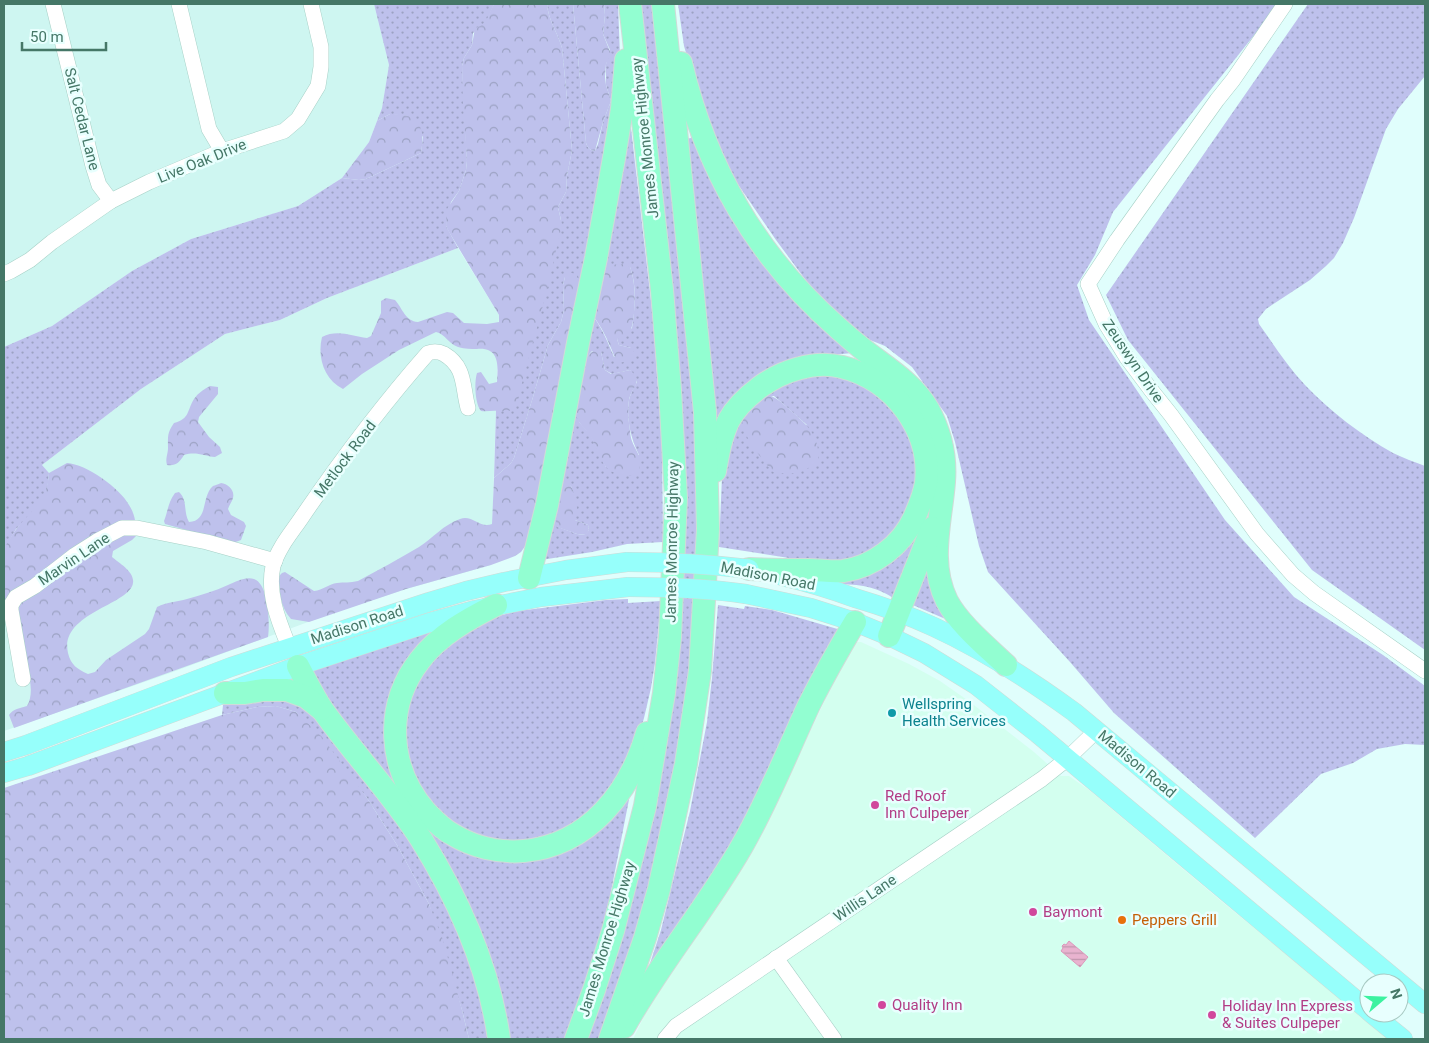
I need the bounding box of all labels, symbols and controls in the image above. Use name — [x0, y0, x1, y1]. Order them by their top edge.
scale bar — [22, 20, 106, 52]
text: 50 m — [30, 28, 64, 46]
street label: James Monroe Highway — [628, 57, 662, 219]
street label: Salt Cedar Lane — [61, 66, 103, 172]
street label: Live Oak Drive — [155, 135, 249, 187]
street label: Zeuswyn Drive — [1098, 316, 1168, 406]
street label: Metlock Road — [310, 417, 380, 501]
street label: James Monroe Highway — [662, 461, 682, 623]
street label: Marvin Lane — [35, 529, 113, 589]
street label: Madison Road — [719, 558, 817, 594]
street label: Madison Road — [309, 602, 405, 648]
place label: Wellspring Health Services — [902, 695, 1006, 730]
marker: Wellspring Health Services — [886, 707, 898, 719]
street label: Madison Road — [1094, 726, 1180, 802]
place label: Red Roof Inn Culpeper — [885, 787, 969, 822]
marker: Red Roof Inn Culpeper — [869, 799, 881, 811]
street label: James Monroe Highway — [575, 859, 639, 1019]
street label: Willis Lane — [830, 870, 900, 926]
place label: Baymont — [1043, 903, 1102, 921]
marker: Baymont — [1027, 906, 1039, 918]
place label: Peppers Grill — [1132, 911, 1217, 929]
marker: Peppers Grill — [1116, 914, 1128, 926]
north arrow — [1359, 973, 1409, 1023]
text: N — [1387, 986, 1405, 1001]
place label: Quality Inn — [892, 996, 962, 1014]
place label: Holiday Inn Express & Suites Culpeper — [1222, 997, 1353, 1032]
marker: Quality Inn — [876, 999, 888, 1011]
marker: Holiday Inn Express & Suites Culpeper — [1206, 1009, 1218, 1021]

